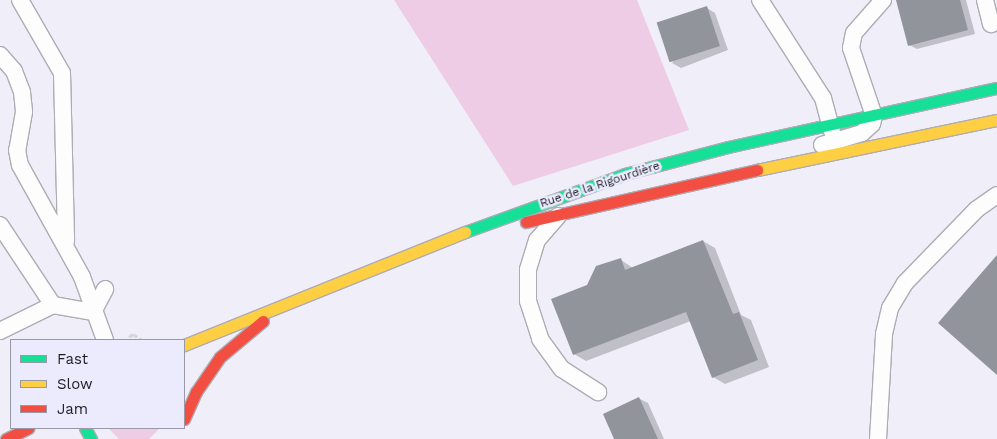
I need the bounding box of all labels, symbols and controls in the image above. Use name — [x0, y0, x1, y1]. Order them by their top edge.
street label: Rue de la Rigourdière — [538, 159, 662, 211]
legend — [10, 339, 185, 429]
text: Fast — [57, 350, 88, 368]
text: Slow — [57, 375, 93, 393]
text: Jam — [57, 400, 88, 418]

